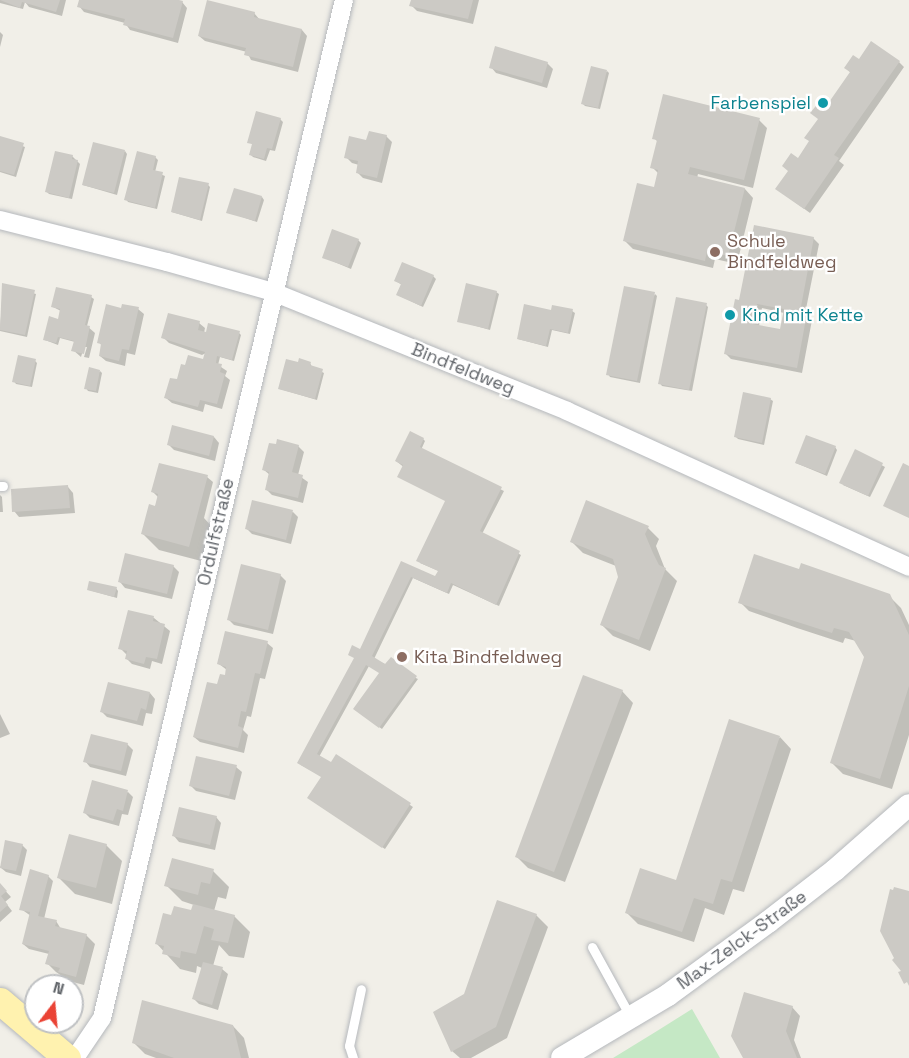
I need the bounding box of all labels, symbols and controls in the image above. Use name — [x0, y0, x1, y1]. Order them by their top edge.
place label: Farbenspiel — [710, 92, 811, 114]
marker: Farbenspiel — [816, 96, 830, 110]
place label: Schule Bindfeldweg — [727, 231, 837, 274]
marker: Schule Bindfeldweg — [708, 245, 722, 259]
place label: Kind mit Kette — [742, 304, 863, 326]
marker: Kind mit Kette — [723, 308, 737, 322]
street label: Bindfeldweg — [408, 338, 518, 400]
street label: Ordulfstraße — [193, 476, 239, 588]
place label: Kita Bindfeldweg — [414, 646, 562, 668]
marker: Kita Bindfeldweg — [395, 650, 409, 664]
street label: Max-Zelck-Straße — [673, 886, 811, 994]
north arrow — [24, 974, 84, 1034]
text: N — [50, 977, 67, 1000]

